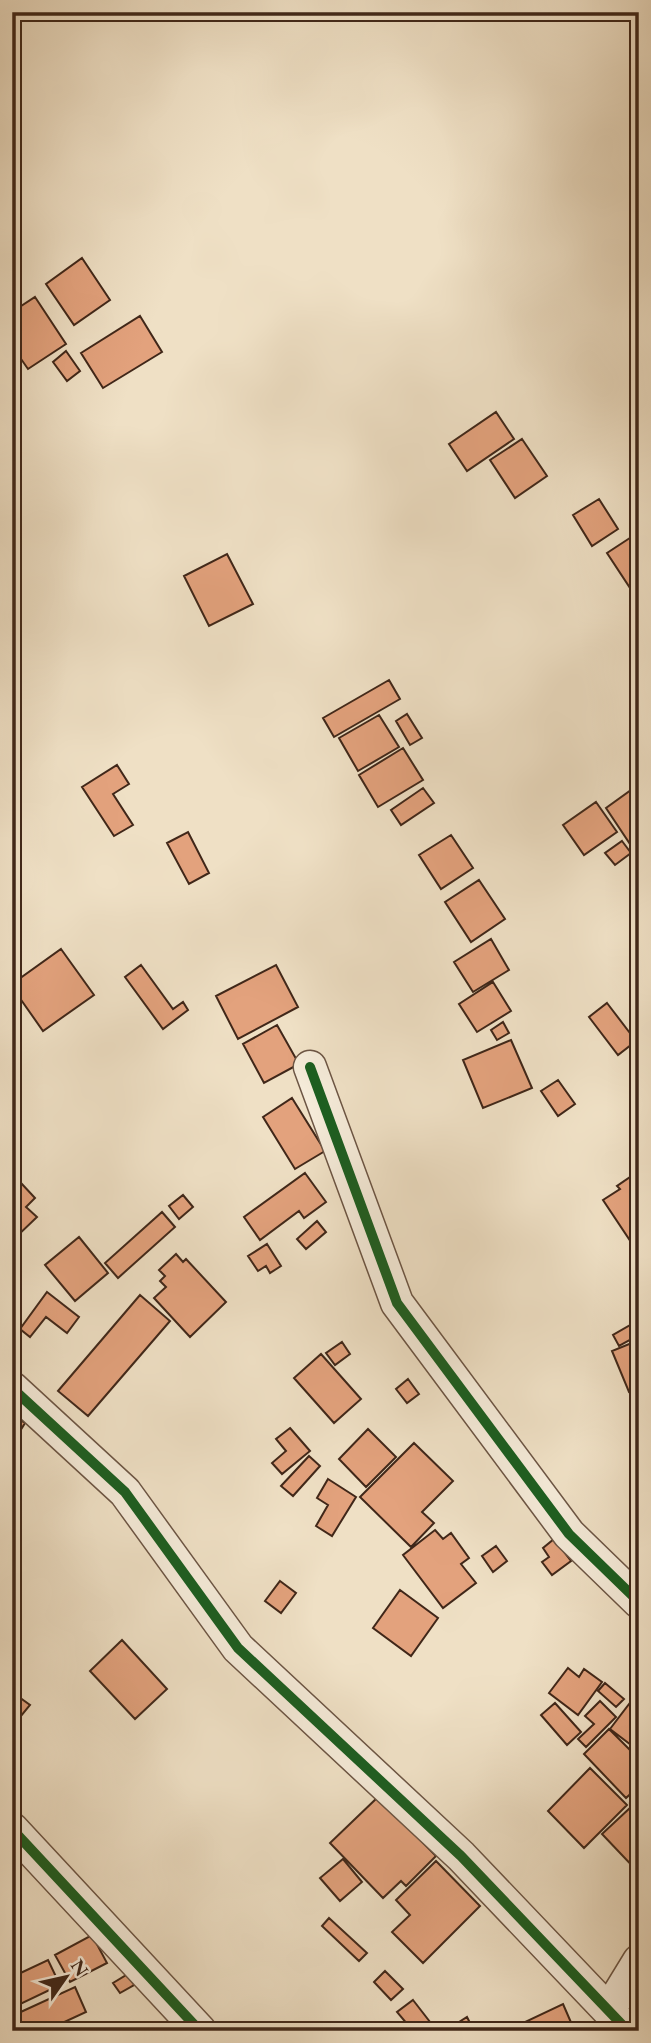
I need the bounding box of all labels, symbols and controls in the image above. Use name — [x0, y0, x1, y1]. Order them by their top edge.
north arrow — [32, 1941, 102, 2011]
text: N — [65, 1954, 95, 1982]

